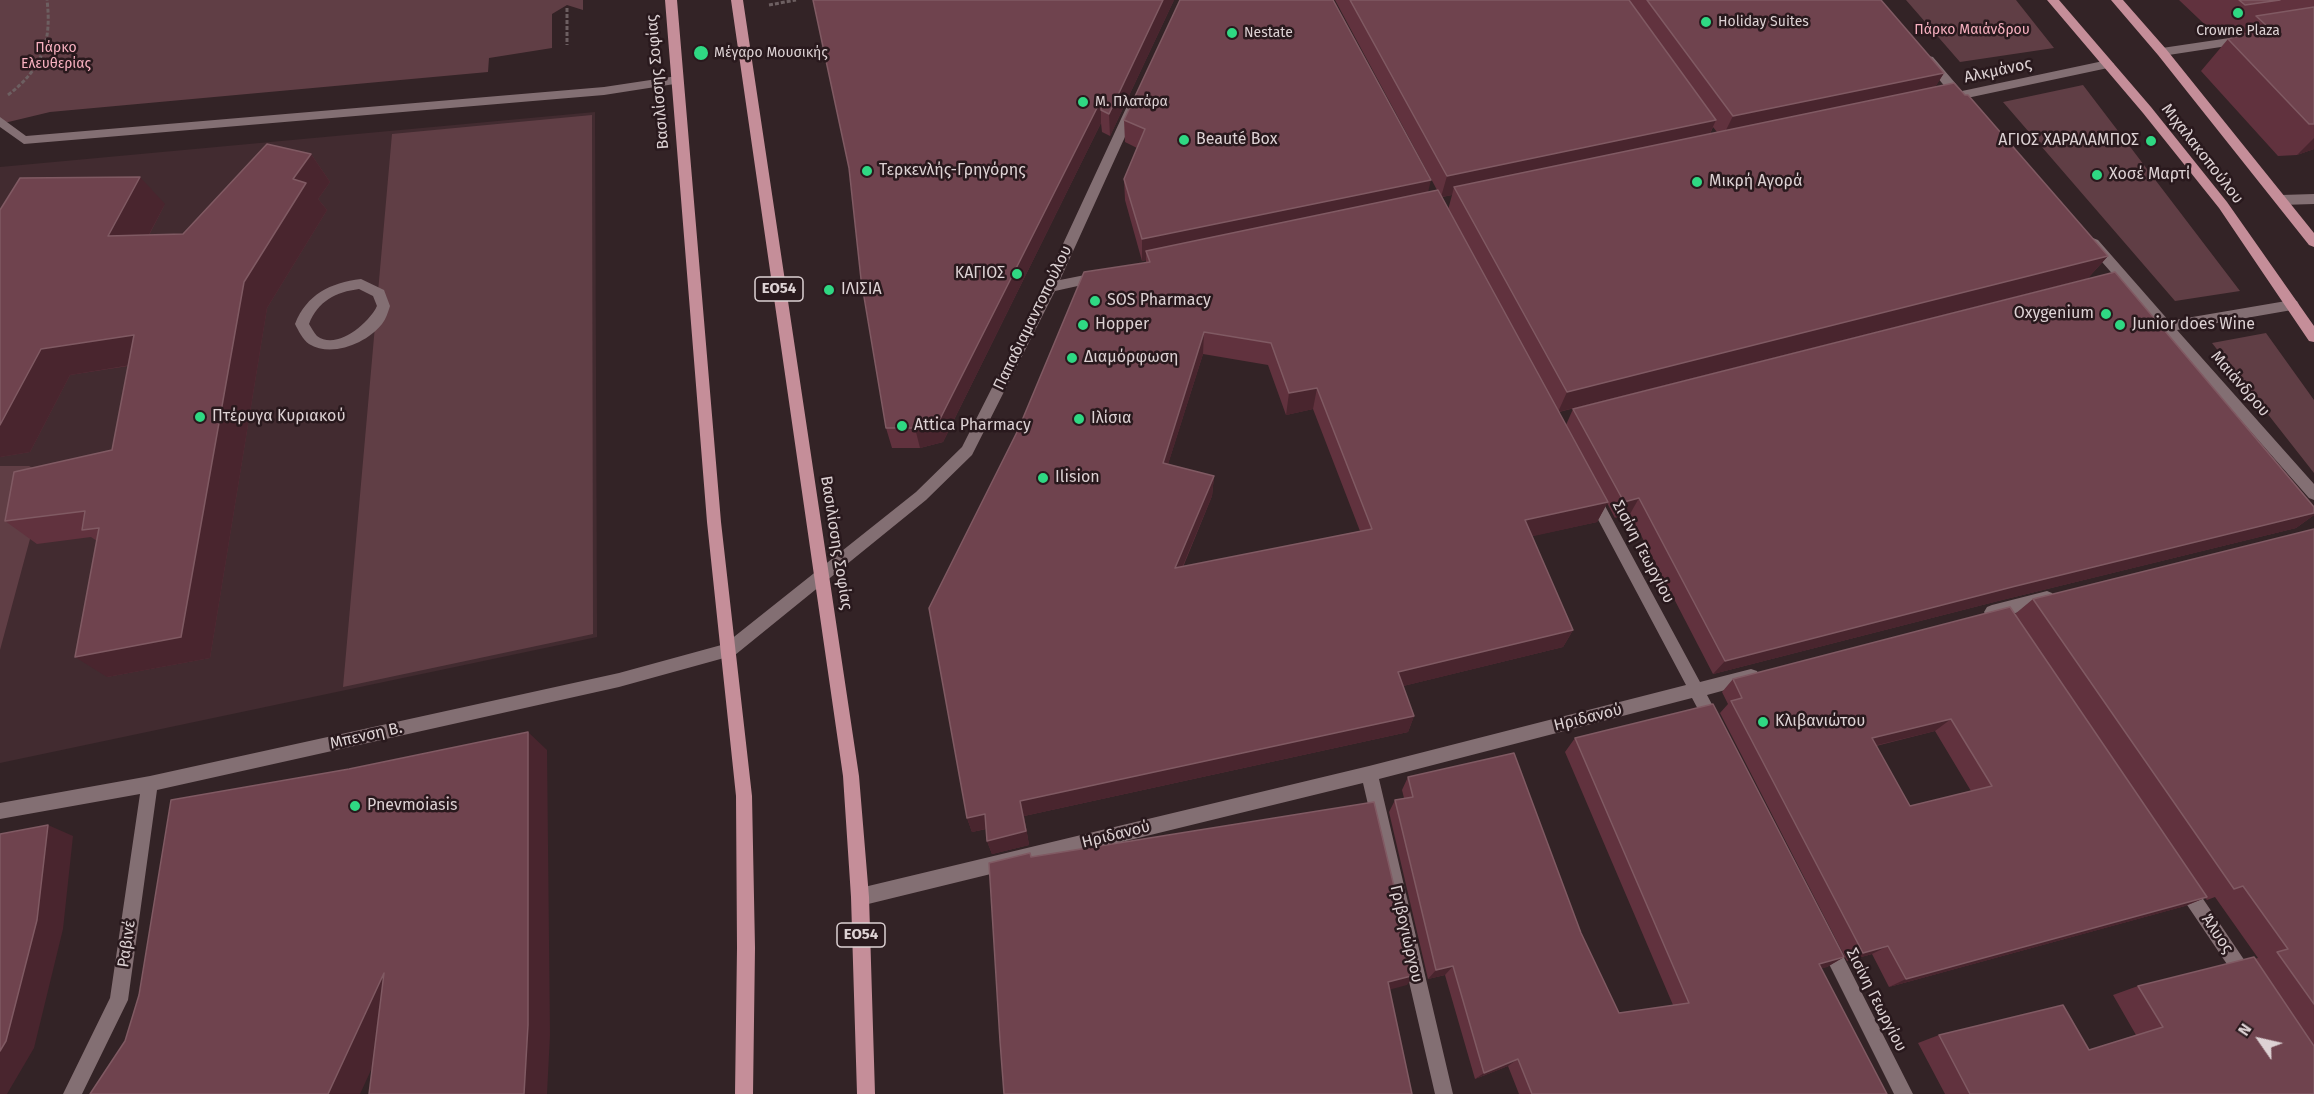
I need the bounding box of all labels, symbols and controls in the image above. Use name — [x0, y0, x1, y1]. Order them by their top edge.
marker: Crowne Plaza — [2231, 6, 2245, 20]
street label: Βασιλίσσης Σοφίας — [643, 14, 673, 150]
place label: Holiday Suites — [1718, 14, 1809, 30]
marker: Holiday Suites — [1699, 15, 1713, 29]
park label: Πάρκο Μαιάνδρου — [1914, 22, 2030, 38]
place label: Crowne Plaza — [2196, 23, 2280, 39]
place label: Nestate — [1244, 25, 1293, 41]
marker: Nestate — [1225, 26, 1239, 40]
park label: Πάρκο Ελευθερίας — [21, 40, 91, 72]
marker: Μέγαρο Μουσικής — [692, 44, 710, 62]
place label: Μέγαρο Μουσικής — [714, 45, 828, 61]
street label: Αλκμάνος — [1962, 54, 2034, 88]
place label: Μ. Πλατάρα — [1095, 94, 1168, 110]
marker: Μ. Πλατάρα — [1076, 95, 1090, 109]
street label: Μιχαλακοπούλου — [2157, 100, 2247, 208]
place label: Beauté Box — [1196, 130, 1277, 150]
place label: ΑΓΙΟΣ ΧΑΡΑΛΑΜΠΟΣ — [1998, 131, 2139, 151]
marker: Beauté Box — [1177, 133, 1191, 147]
marker: ΑΓΙΟΣ ΧΑΡΑΛΑΜΠΟΣ — [2144, 134, 2158, 148]
place label: Τερκενλής-Γρηγόρης — [879, 161, 1026, 181]
marker: Τερκενλής-Γρηγόρης — [860, 164, 874, 178]
place label: Χοσέ Μαρτί — [2109, 165, 2190, 185]
marker: Χοσέ Μαρτί — [2090, 168, 2104, 182]
place label: Μικρή Αγορά — [1709, 172, 1802, 192]
marker: Μικρή Αγορά — [1690, 175, 1704, 189]
street label: Παπαδιαμαντοπούλου — [990, 242, 1076, 394]
place label: ΚΑΓΙΟΣ — [955, 264, 1005, 284]
marker: ΚΑΓΙΟΣ — [1010, 267, 1024, 281]
road number: ΕΟ54 — [755, 277, 803, 301]
place label: ΙΛΙΣΙΑ — [841, 280, 882, 300]
marker: ΙΛΙΣΙΑ — [822, 283, 836, 297]
place label: SOS Pharmacy — [1107, 291, 1211, 311]
marker: SOS Pharmacy — [1088, 294, 1102, 308]
place label: Oxygenium — [2014, 304, 2094, 324]
marker: Oxygenium — [2099, 307, 2113, 321]
place label: Hopper — [1095, 315, 1149, 335]
place label: Junior does Wine — [2132, 315, 2255, 335]
marker: Hopper — [1076, 318, 1090, 332]
marker: Junior does Wine — [2113, 318, 2127, 332]
street label: Μαιάνδρου — [2206, 347, 2274, 421]
place label: Διαμόρφωση — [1084, 348, 1178, 368]
marker: Διαμόρφωση — [1065, 351, 1079, 365]
place label: Πτέρυγα Κυριακού — [212, 407, 346, 427]
place label: Ιλίσια — [1091, 409, 1131, 429]
marker: Πτέρυγα Κυριακού — [193, 410, 207, 424]
marker: Ιλίσια — [1072, 412, 1086, 426]
place label: Attica Pharmacy — [914, 416, 1031, 436]
marker: Attica Pharmacy — [895, 419, 909, 433]
place label: Ilision — [1055, 468, 1100, 488]
marker: Ilision — [1036, 471, 1050, 485]
street label: Βασιλίσσης Σοφίας — [816, 475, 856, 611]
street label: Σισίνη Γεωργίου — [1608, 497, 1678, 607]
street label: Ηριδανού — [1552, 700, 1624, 736]
place label: Κλιβανιώτου — [1775, 712, 1865, 732]
marker: Κλιβανιώτου — [1756, 715, 1770, 729]
street label: Μπενση Β. — [328, 718, 404, 754]
place label: Pnevmoiasis — [367, 796, 457, 816]
marker: Pnevmoiasis — [348, 799, 362, 813]
street label: Ηριδανού — [1080, 817, 1152, 853]
street label: Γριβογιώργου — [1385, 883, 1427, 985]
street label: Άλυος — [2197, 911, 2237, 957]
street label: Ραβινέ — [114, 919, 140, 969]
road number: ΕΟ54 — [837, 923, 885, 947]
street label: Σισίνη Γεωργίου — [1842, 945, 1910, 1055]
north arrow — [2230, 1010, 2290, 1070]
text: N — [2234, 1020, 2256, 1039]

